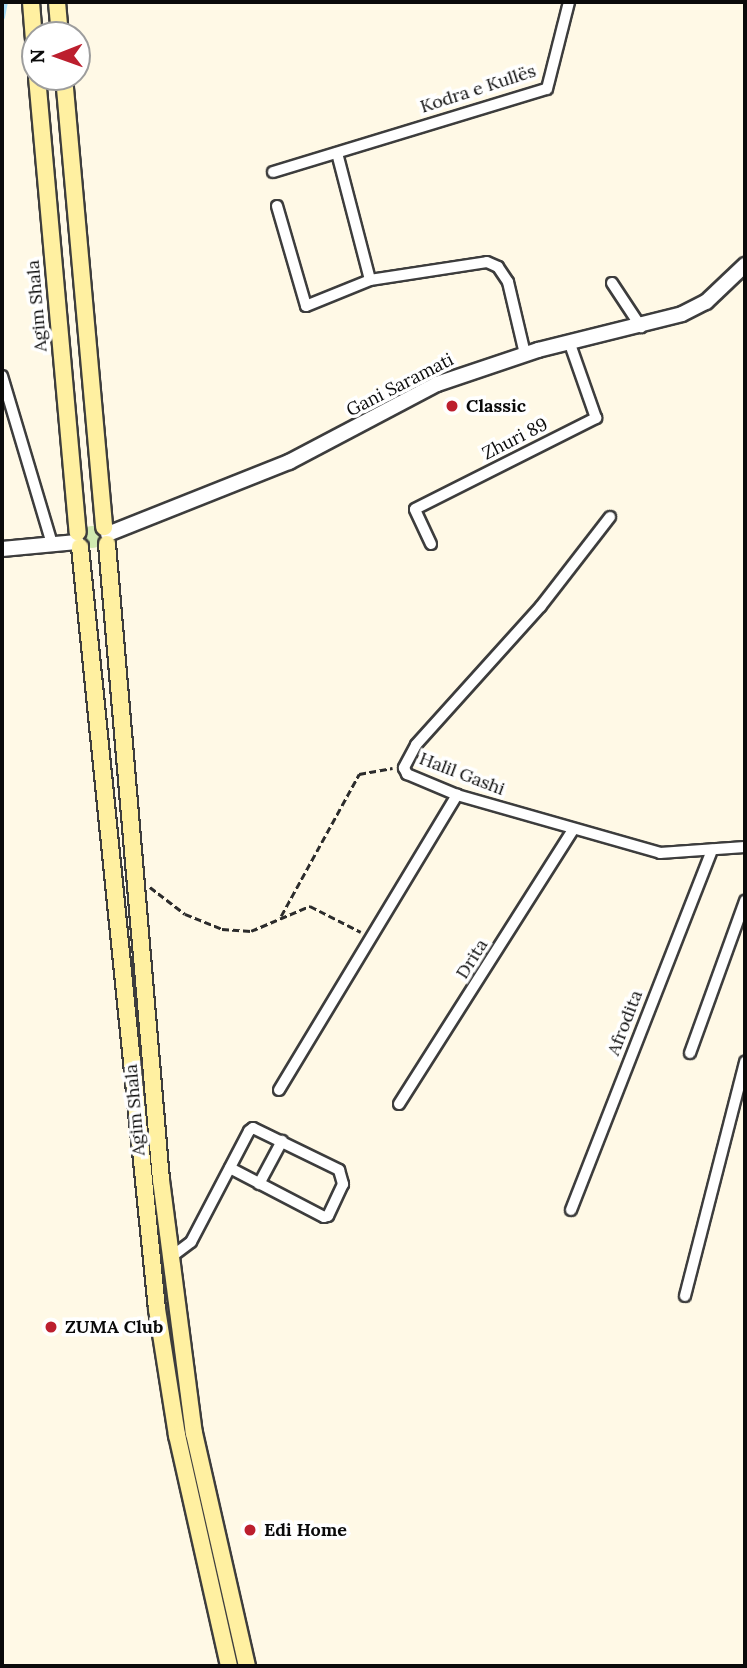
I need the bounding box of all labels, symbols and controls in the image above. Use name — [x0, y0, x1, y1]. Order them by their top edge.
north arrow — [21, 21, 91, 91]
text: N — [25, 49, 49, 64]
street label: Kodra e Kullës — [417, 60, 539, 118]
street label: Agim Shala — [22, 259, 52, 353]
street label: Gani Saramati — [343, 349, 457, 421]
place label: Classic — [466, 395, 526, 417]
marker: Classic — [444, 398, 460, 414]
street label: Zhuri 89 — [479, 413, 551, 465]
street label: Halil Gashi — [416, 748, 508, 800]
street label: Drita — [451, 935, 493, 983]
street label: Afrodita — [603, 987, 647, 1059]
street label: Agim Shala — [120, 1063, 150, 1157]
place label: ZUMA Club — [65, 1316, 163, 1338]
marker: ZUMA Club — [43, 1319, 59, 1335]
place label: Edi Home — [264, 1519, 347, 1541]
marker: Edi Home — [242, 1522, 258, 1538]

